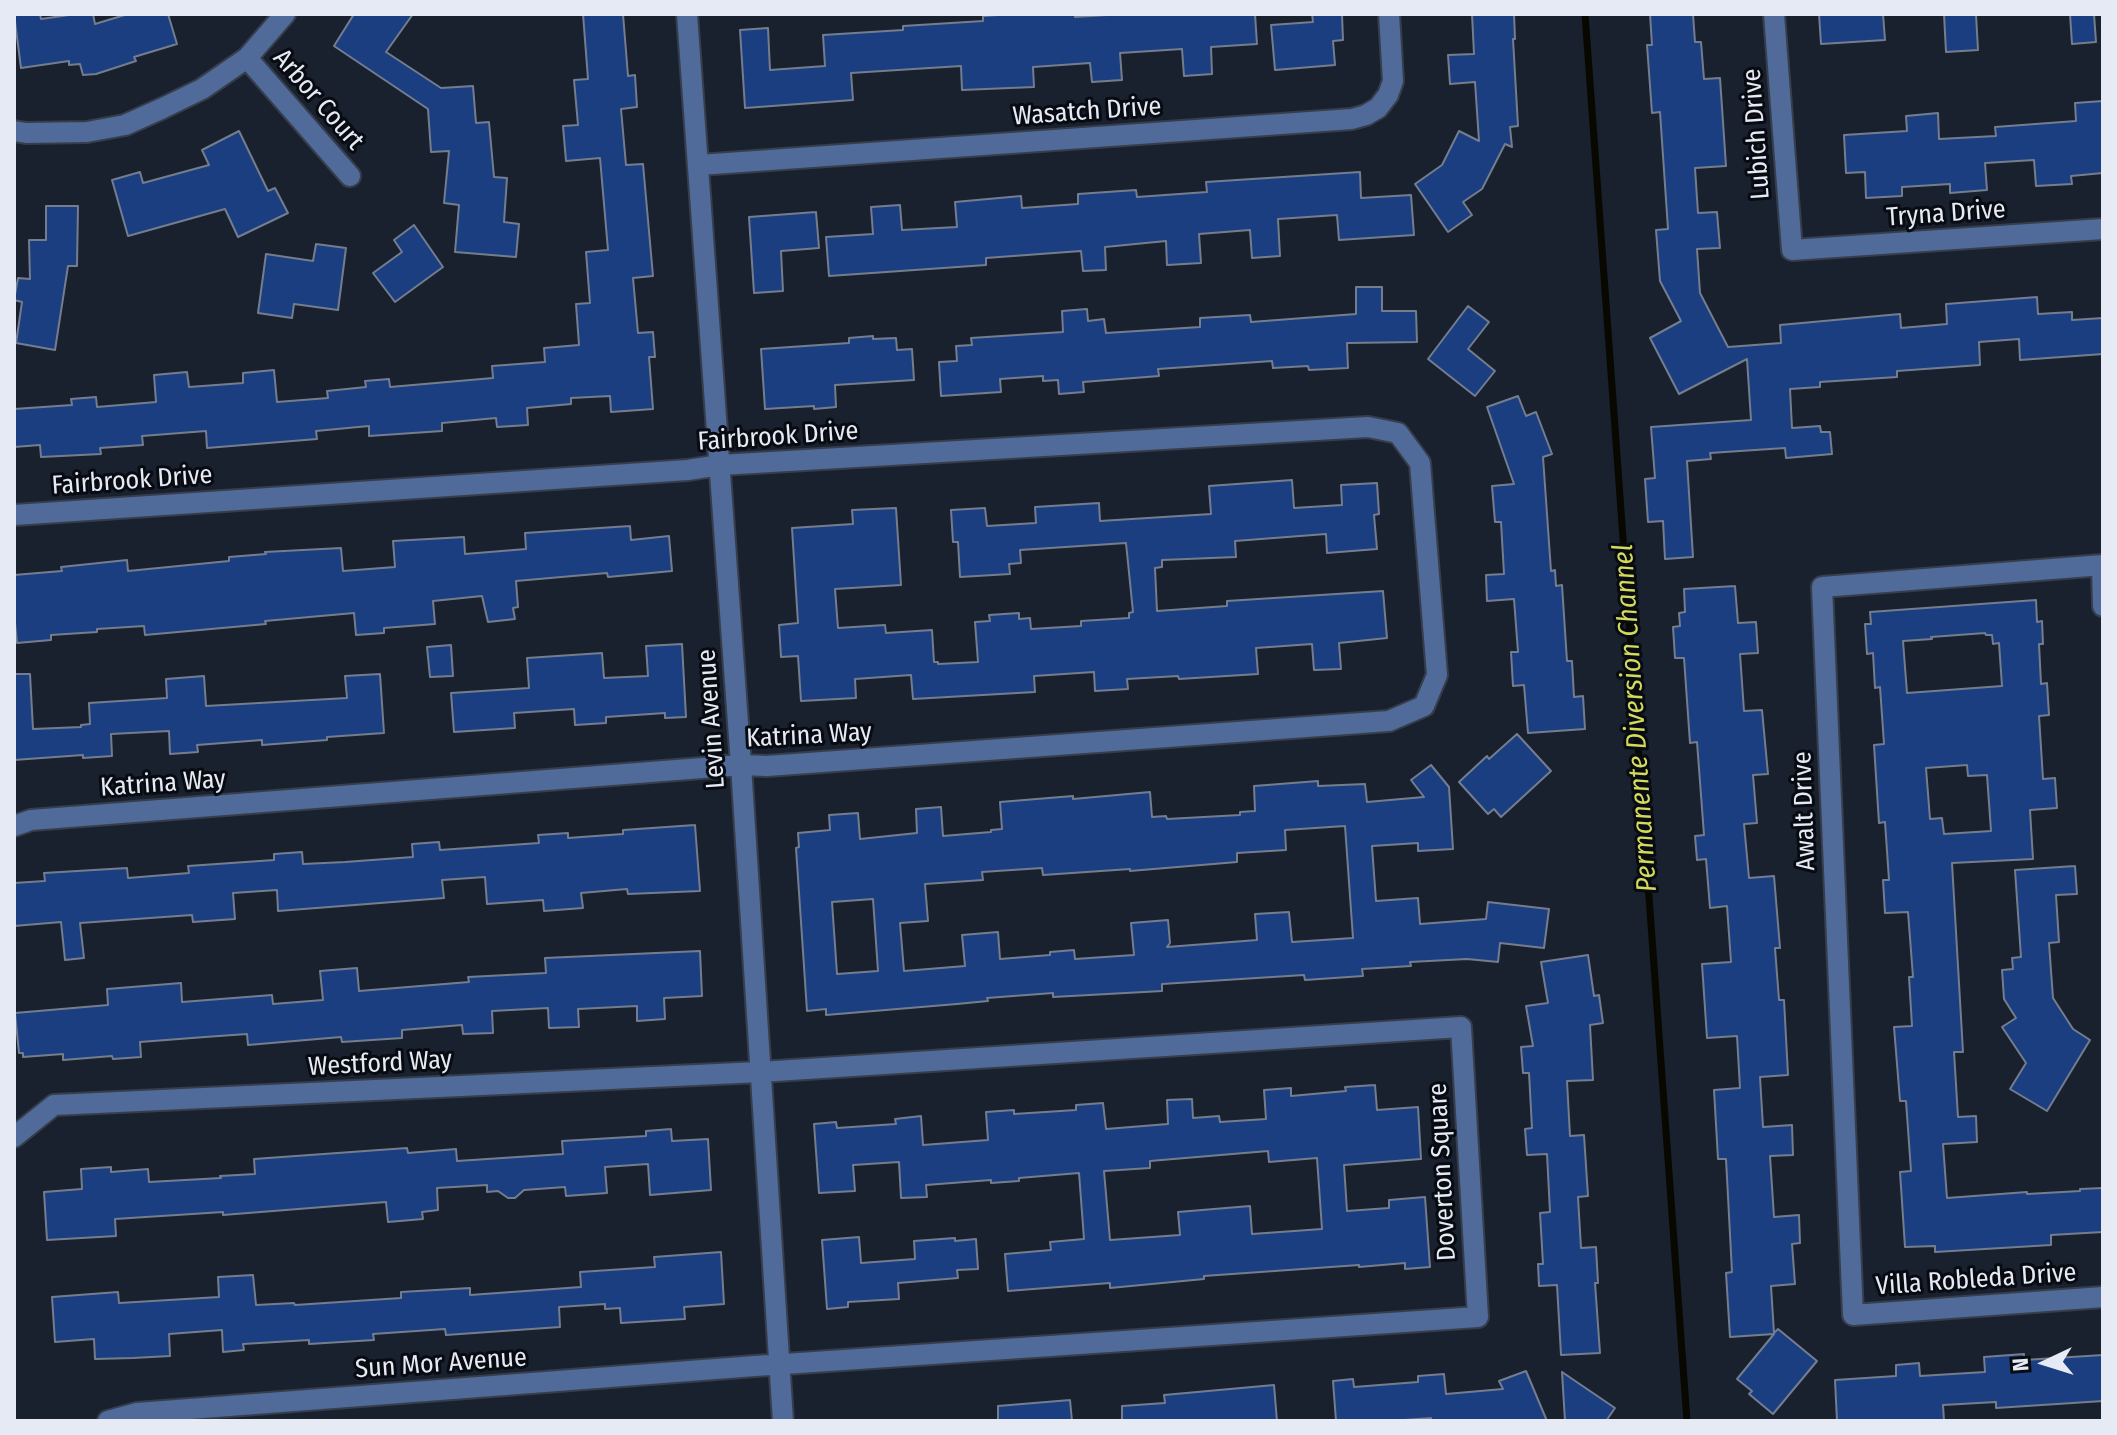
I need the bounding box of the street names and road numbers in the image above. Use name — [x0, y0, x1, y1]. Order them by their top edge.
street label: Arbor Court — [266, 43, 370, 157]
street label: Lubich Drive — [1737, 68, 1777, 200]
street label: Wasatch Drive — [1012, 91, 1162, 133]
street label: Tryna Drive — [1885, 194, 2007, 234]
street label: Fairbrook Drive — [697, 416, 859, 458]
street label: Fairbrook Drive — [51, 460, 213, 502]
street label: Levin Avenue — [692, 648, 732, 790]
street label: Katrina Way — [745, 717, 873, 755]
street label: Awalt Drive — [1787, 751, 1823, 871]
street label: Katrina Way — [99, 764, 227, 804]
street label: Westford Way — [307, 1045, 453, 1083]
street label: Doverton Square — [1423, 1082, 1463, 1262]
street label: Villa Robleda Drive — [1875, 1257, 2077, 1303]
street label: Sun Mor Avenue — [354, 1342, 528, 1386]

